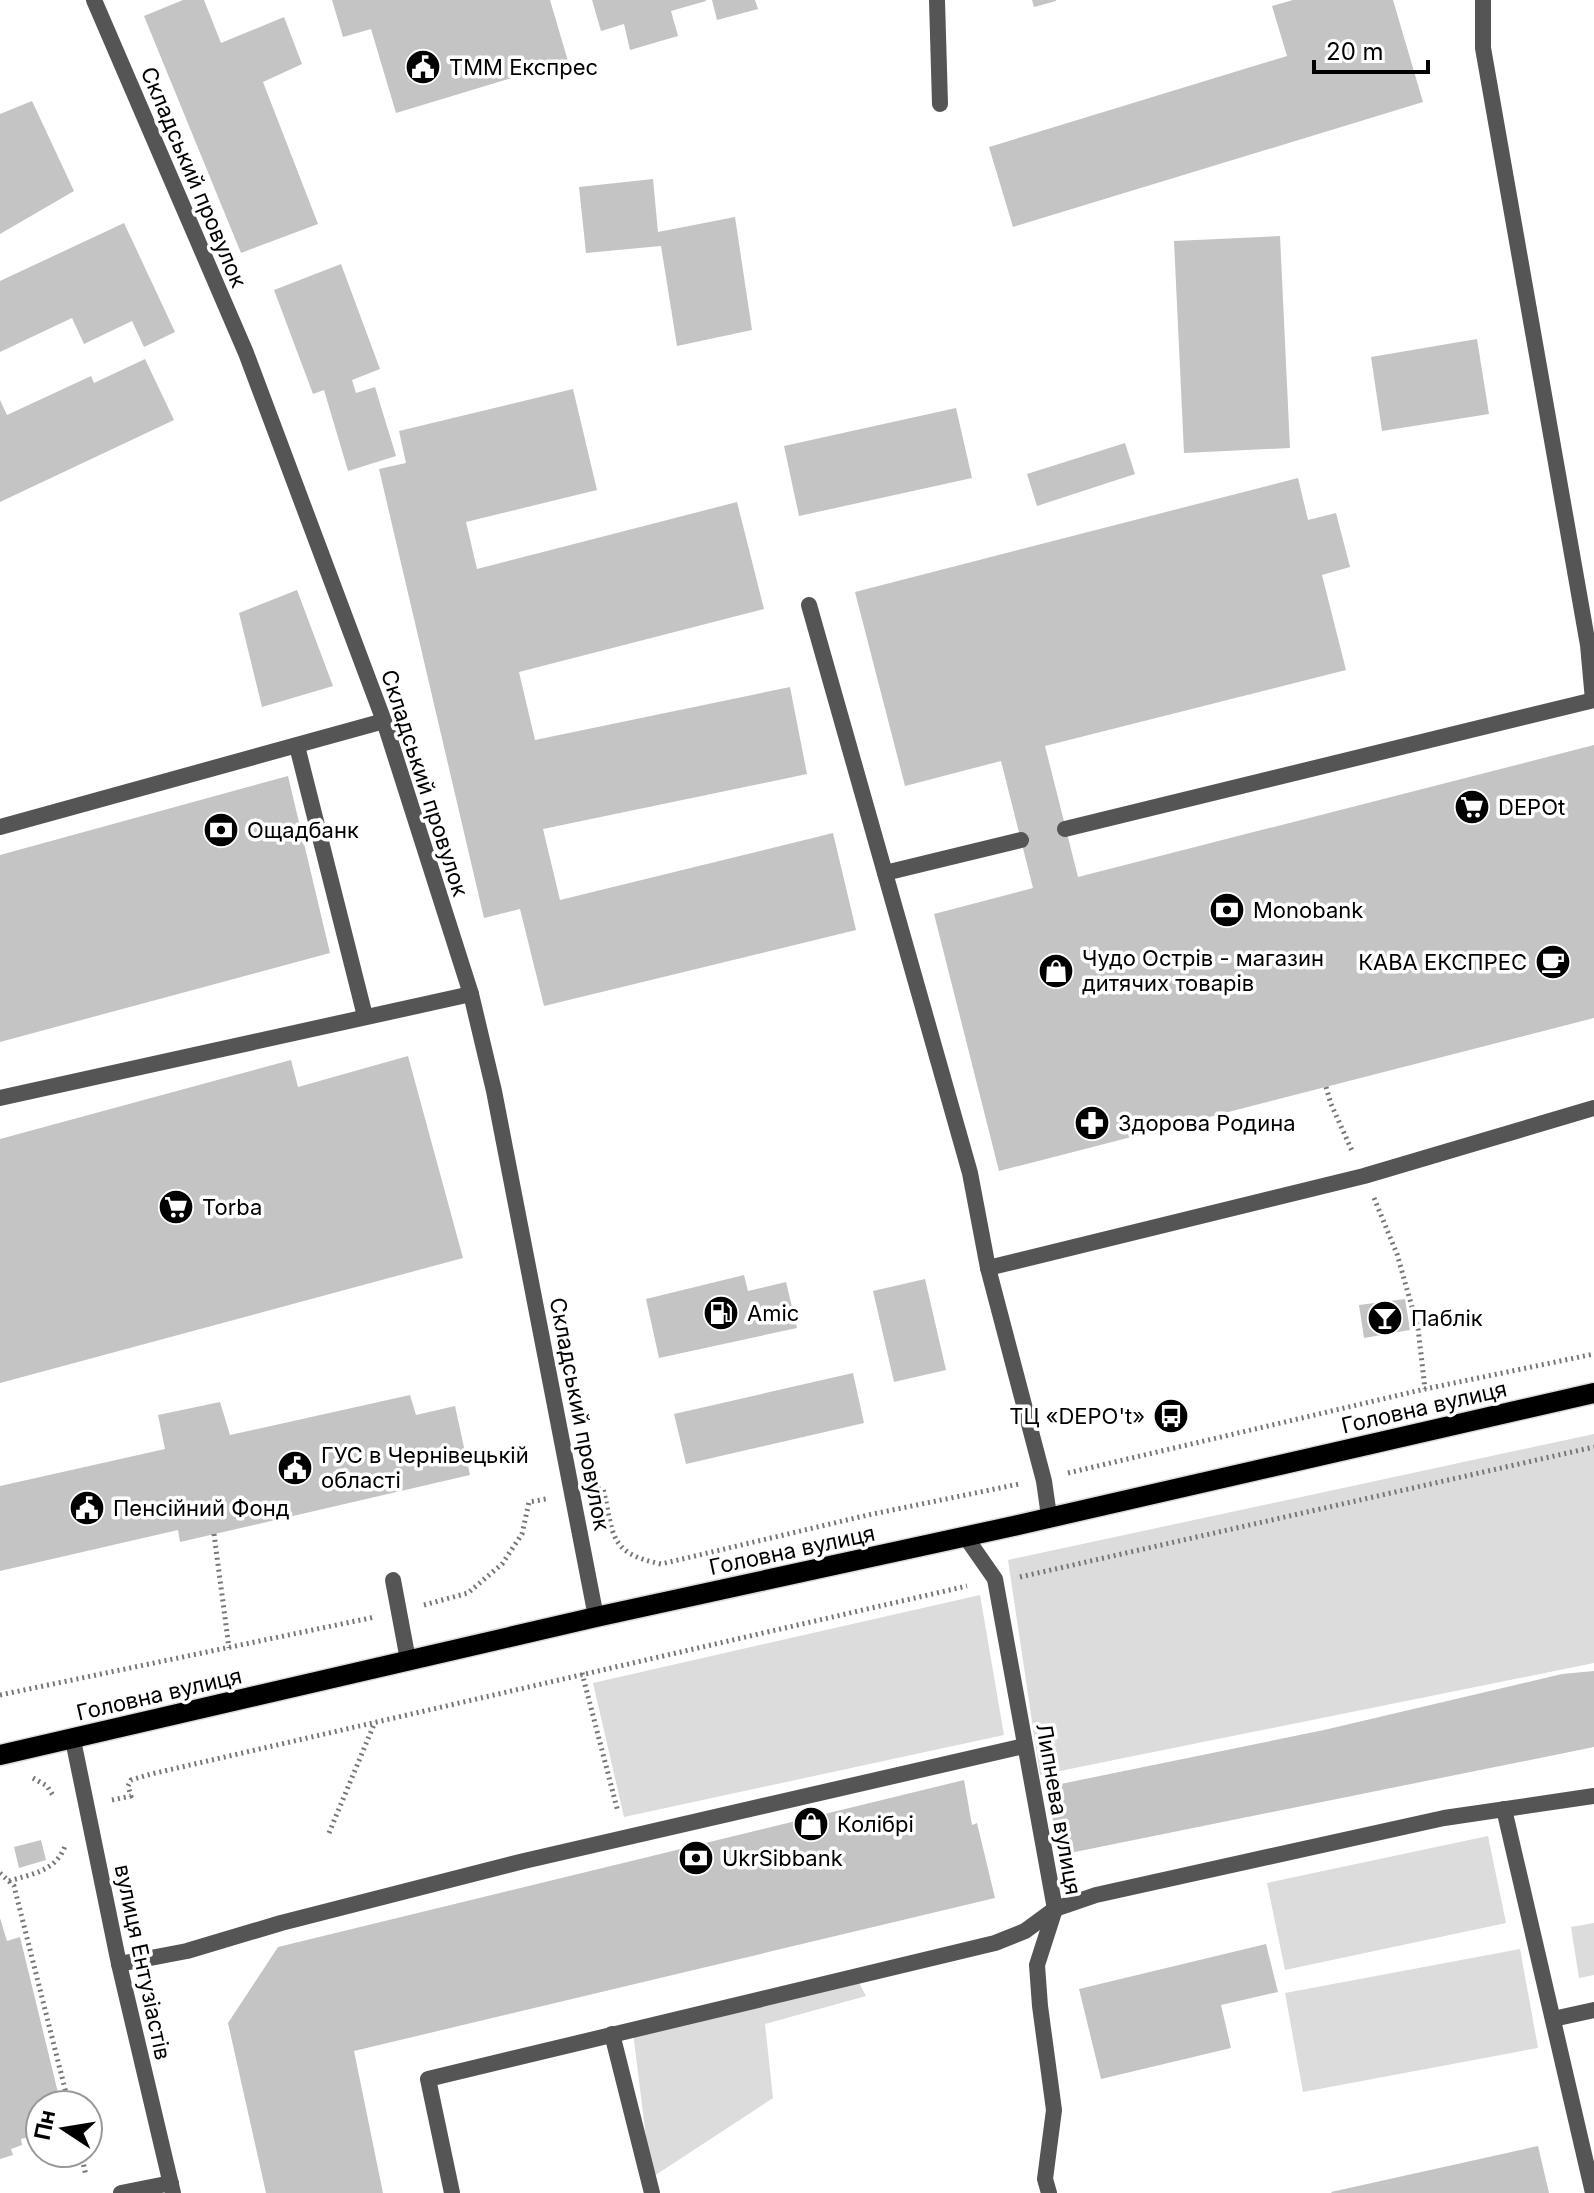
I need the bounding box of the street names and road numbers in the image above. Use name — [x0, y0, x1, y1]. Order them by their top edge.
street label: Складський провулок — [136, 63, 252, 291]
street label: Складський провулок — [376, 666, 474, 900]
street label: Складський провулок — [545, 1295, 615, 1533]
street label: Головна вулиця — [1339, 1375, 1509, 1439]
street label: Головна вулиця — [707, 1520, 877, 1580]
street label: Головна вулиця — [74, 1662, 244, 1726]
street label: Липнева вулиця — [1031, 1721, 1087, 1897]
street label: вулиця Ентузіастів — [110, 1862, 176, 2062]

